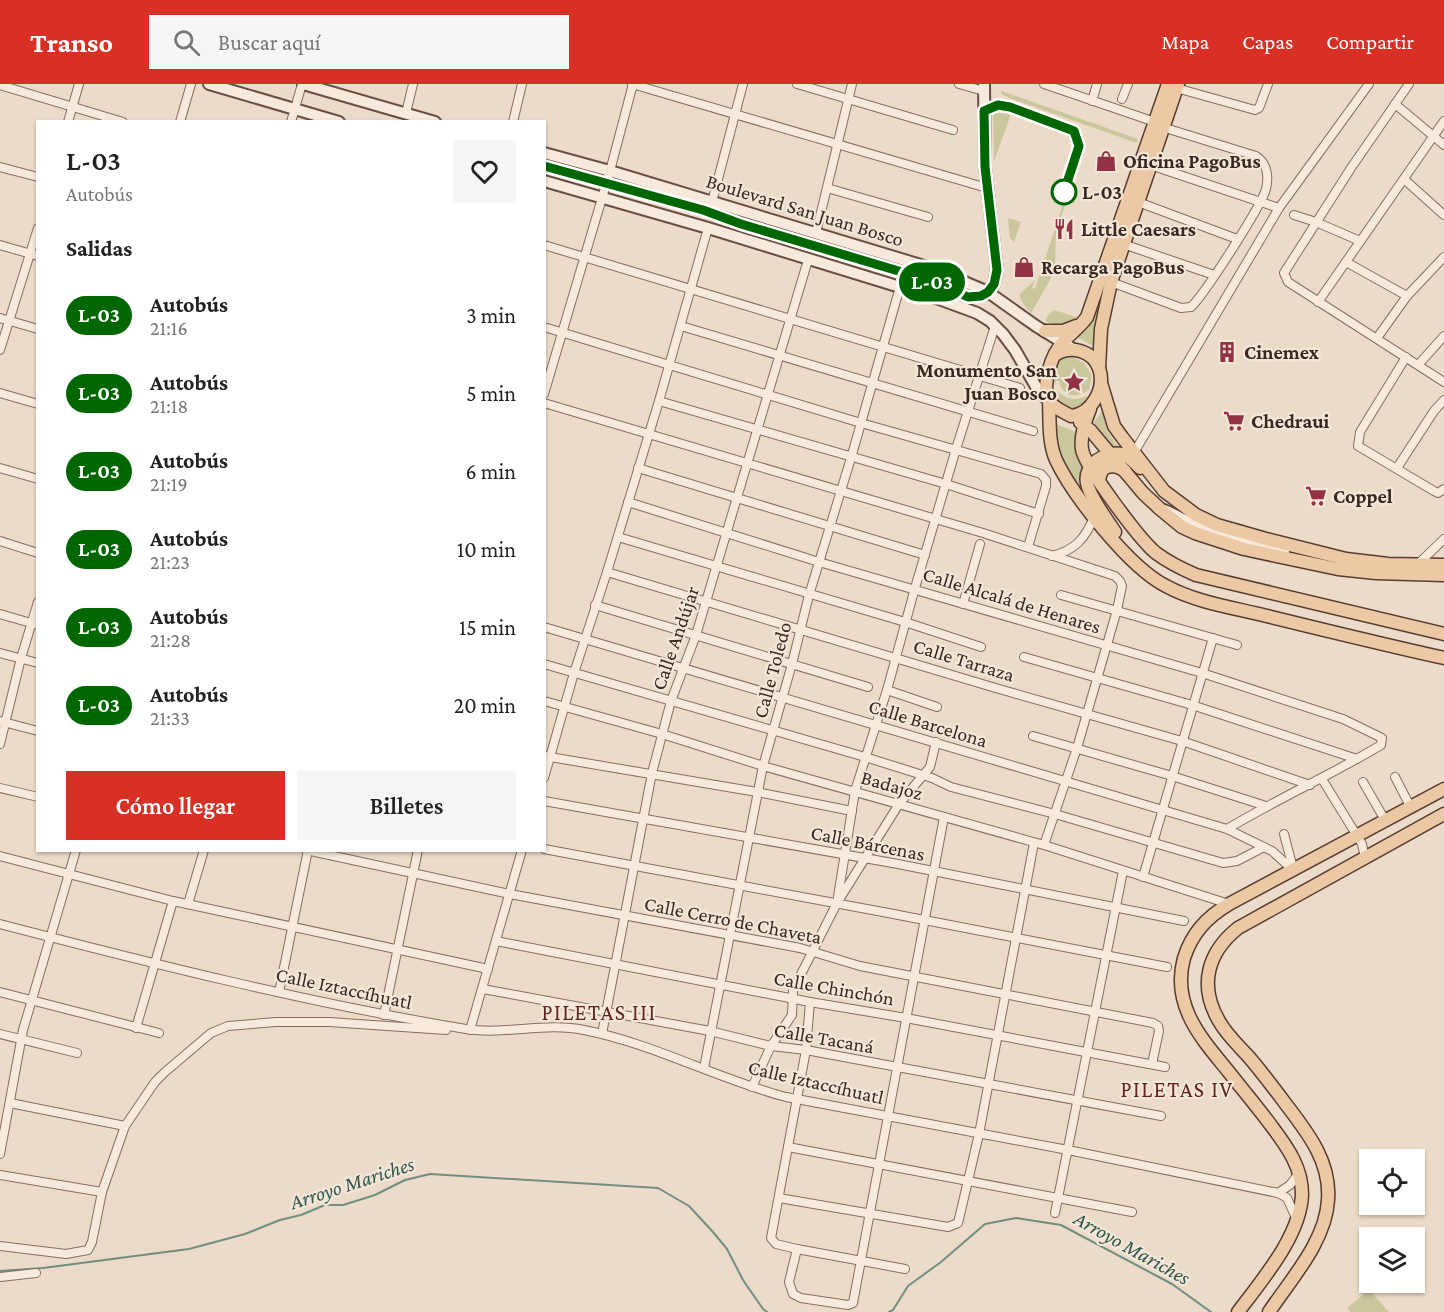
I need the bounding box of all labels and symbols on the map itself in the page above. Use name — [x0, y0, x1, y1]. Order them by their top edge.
shop icon: Oficina PagoBus — [1094, 149, 1118, 173]
place label: Oficina PagoBus — [1123, 150, 1261, 172]
street label: Boulevard San Juan Bosco — [703, 170, 906, 251]
marker: L-03 — [1051, 179, 1077, 205]
place label: L-03 — [1082, 181, 1122, 203]
restaurant icon: Little Caesars — [1052, 217, 1076, 241]
place label: Little Caesars — [1081, 218, 1196, 240]
shop icon: Recarga PagoBus — [1012, 255, 1036, 279]
place label: Recarga PagoBus — [1041, 256, 1184, 278]
line badge: L-03 — [890, 262, 974, 302]
building icon: Cinemex — [1215, 340, 1239, 364]
place label: Cinemex — [1244, 341, 1320, 363]
place label: Monumento San Juan Bosco — [916, 359, 1058, 404]
place icon: Monumento San Juan Bosco — [1062, 370, 1086, 394]
supermarket icon: Chedraui — [1222, 409, 1246, 433]
place label: Chedraui — [1251, 410, 1330, 432]
supermarket icon: Coppel — [1304, 484, 1328, 508]
place label: Coppel — [1333, 485, 1393, 507]
street label: Calle Alcalá de Henares — [920, 562, 1104, 638]
street label: Calle Andújar — [647, 583, 704, 693]
street label: Calle Toledo — [749, 619, 795, 720]
street label: Calle Tarraza — [911, 634, 1017, 686]
street label: Calle Barcelona — [866, 694, 990, 752]
street label: Badajoz — [858, 766, 925, 805]
street label: Calle Bárcenas — [809, 821, 927, 865]
street label: Calle Cerro de Chaveta — [642, 892, 824, 948]
street label: Calle Iztaccíhuatl — [274, 963, 414, 1013]
street label: Calle Chinchón — [772, 967, 896, 1009]
district label: PILETAS III — [541, 1000, 657, 1025]
street label: Calle Tacaná — [772, 1018, 876, 1058]
street label: Calle Iztaccíhuatl — [746, 1056, 886, 1108]
district label: PILETAS IV — [1121, 1077, 1233, 1102]
water label: Arroyo Mariches — [286, 1152, 418, 1215]
water label: Arroyo Mariches — [1069, 1206, 1195, 1290]

